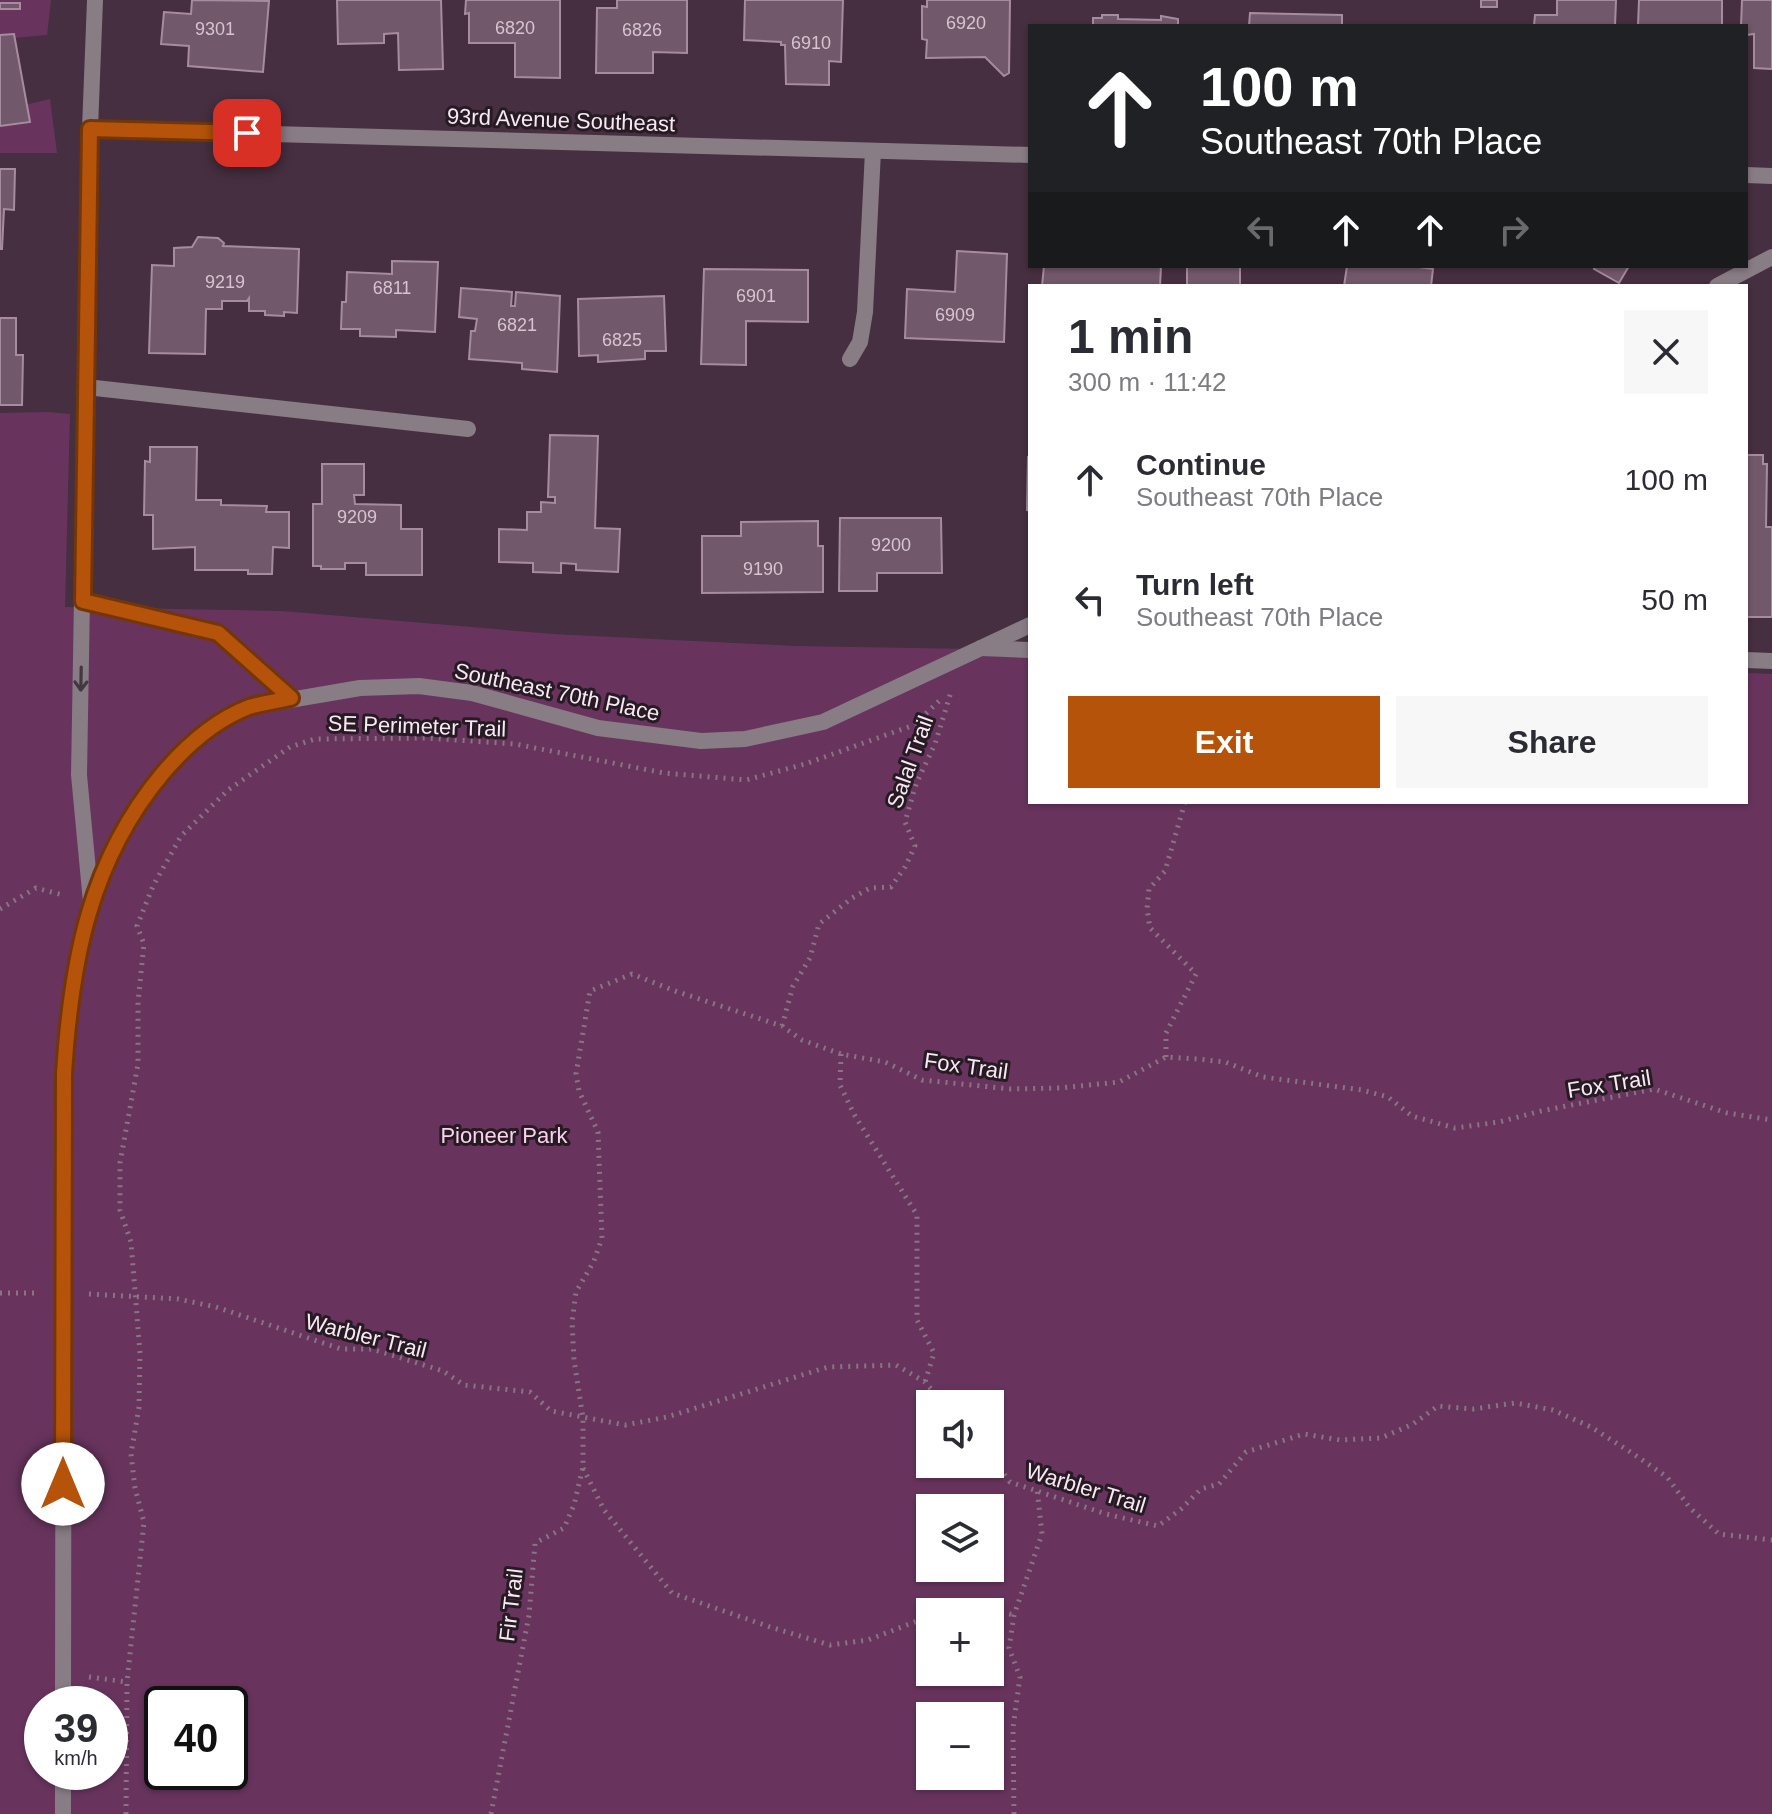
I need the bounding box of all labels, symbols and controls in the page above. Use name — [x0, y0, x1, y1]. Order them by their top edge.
house number: 6920 — [946, 13, 986, 33]
house number: 6820 — [495, 18, 535, 38]
house number: 9301 — [195, 19, 235, 39]
house number: 6826 — [622, 20, 662, 40]
house number: 6910 — [791, 33, 831, 53]
text: 100 m — [1200, 55, 1359, 118]
icon: ahead — [1068, 56, 1172, 160]
pin — [213, 99, 281, 167]
street label: 93rd Avenue Southeast — [446, 104, 676, 136]
icon: arrive — [225, 111, 269, 155]
text: Southeast 70th Place — [1200, 121, 1542, 162]
icon: left — [1240, 208, 1284, 252]
icon: ahead — [1324, 208, 1368, 252]
icon: ahead — [1408, 208, 1452, 252]
icon: right — [1492, 208, 1536, 252]
house number: 9219 — [205, 272, 245, 292]
house number: 6811 — [373, 278, 411, 298]
house number: 6901 — [736, 286, 776, 306]
house number: 6909 — [935, 305, 975, 325]
text: 1 min — [1068, 310, 1193, 363]
button: close — [1624, 310, 1708, 394]
house number: 6821 — [497, 315, 537, 335]
house number: 6825 — [602, 330, 642, 350]
text: 300 m · 11:42 — [1068, 367, 1227, 397]
text: Continue — [1136, 448, 1266, 481]
icon: ahead — [1068, 458, 1112, 502]
text: 100 m — [1625, 463, 1708, 496]
text: Southeast 70th Place — [1136, 482, 1383, 512]
house number: 9209 — [337, 507, 377, 527]
house number: 9200 — [871, 535, 911, 555]
house number: 9190 — [743, 559, 783, 579]
text: Turn left — [1136, 568, 1254, 601]
icon: left — [1068, 578, 1112, 622]
text: 50 m — [1641, 583, 1708, 616]
text: Southeast 70th Place — [1136, 602, 1383, 632]
street label: Southeast 70th Place — [452, 658, 662, 726]
one-way arrow — [74, 665, 89, 692]
button: Exit — [1068, 696, 1380, 788]
button: Share — [1396, 696, 1708, 788]
street label: SE Perimeter Trail — [327, 710, 507, 742]
street label: Salal Trail — [882, 712, 938, 812]
street label: Fox Trail — [922, 1048, 1010, 1084]
street label: Fox Trail — [1565, 1065, 1653, 1103]
park label: Pioneer Park — [440, 1123, 569, 1148]
street label: Warbler Trail — [303, 1309, 429, 1363]
map controls — [916, 1390, 1004, 1790]
button: sound — [916, 1390, 1004, 1478]
position arrow — [21, 1442, 105, 1526]
street label: Warbler Trail — [1023, 1458, 1149, 1518]
button: layers — [916, 1494, 1004, 1582]
street label: Fir Trail — [494, 1567, 528, 1643]
button: + — [916, 1598, 1004, 1686]
speed limit sign: 40 — [144, 1686, 248, 1790]
button: − — [916, 1702, 1004, 1790]
text: 39 — [54, 1706, 98, 1750]
text: km/h — [54, 1747, 98, 1769]

